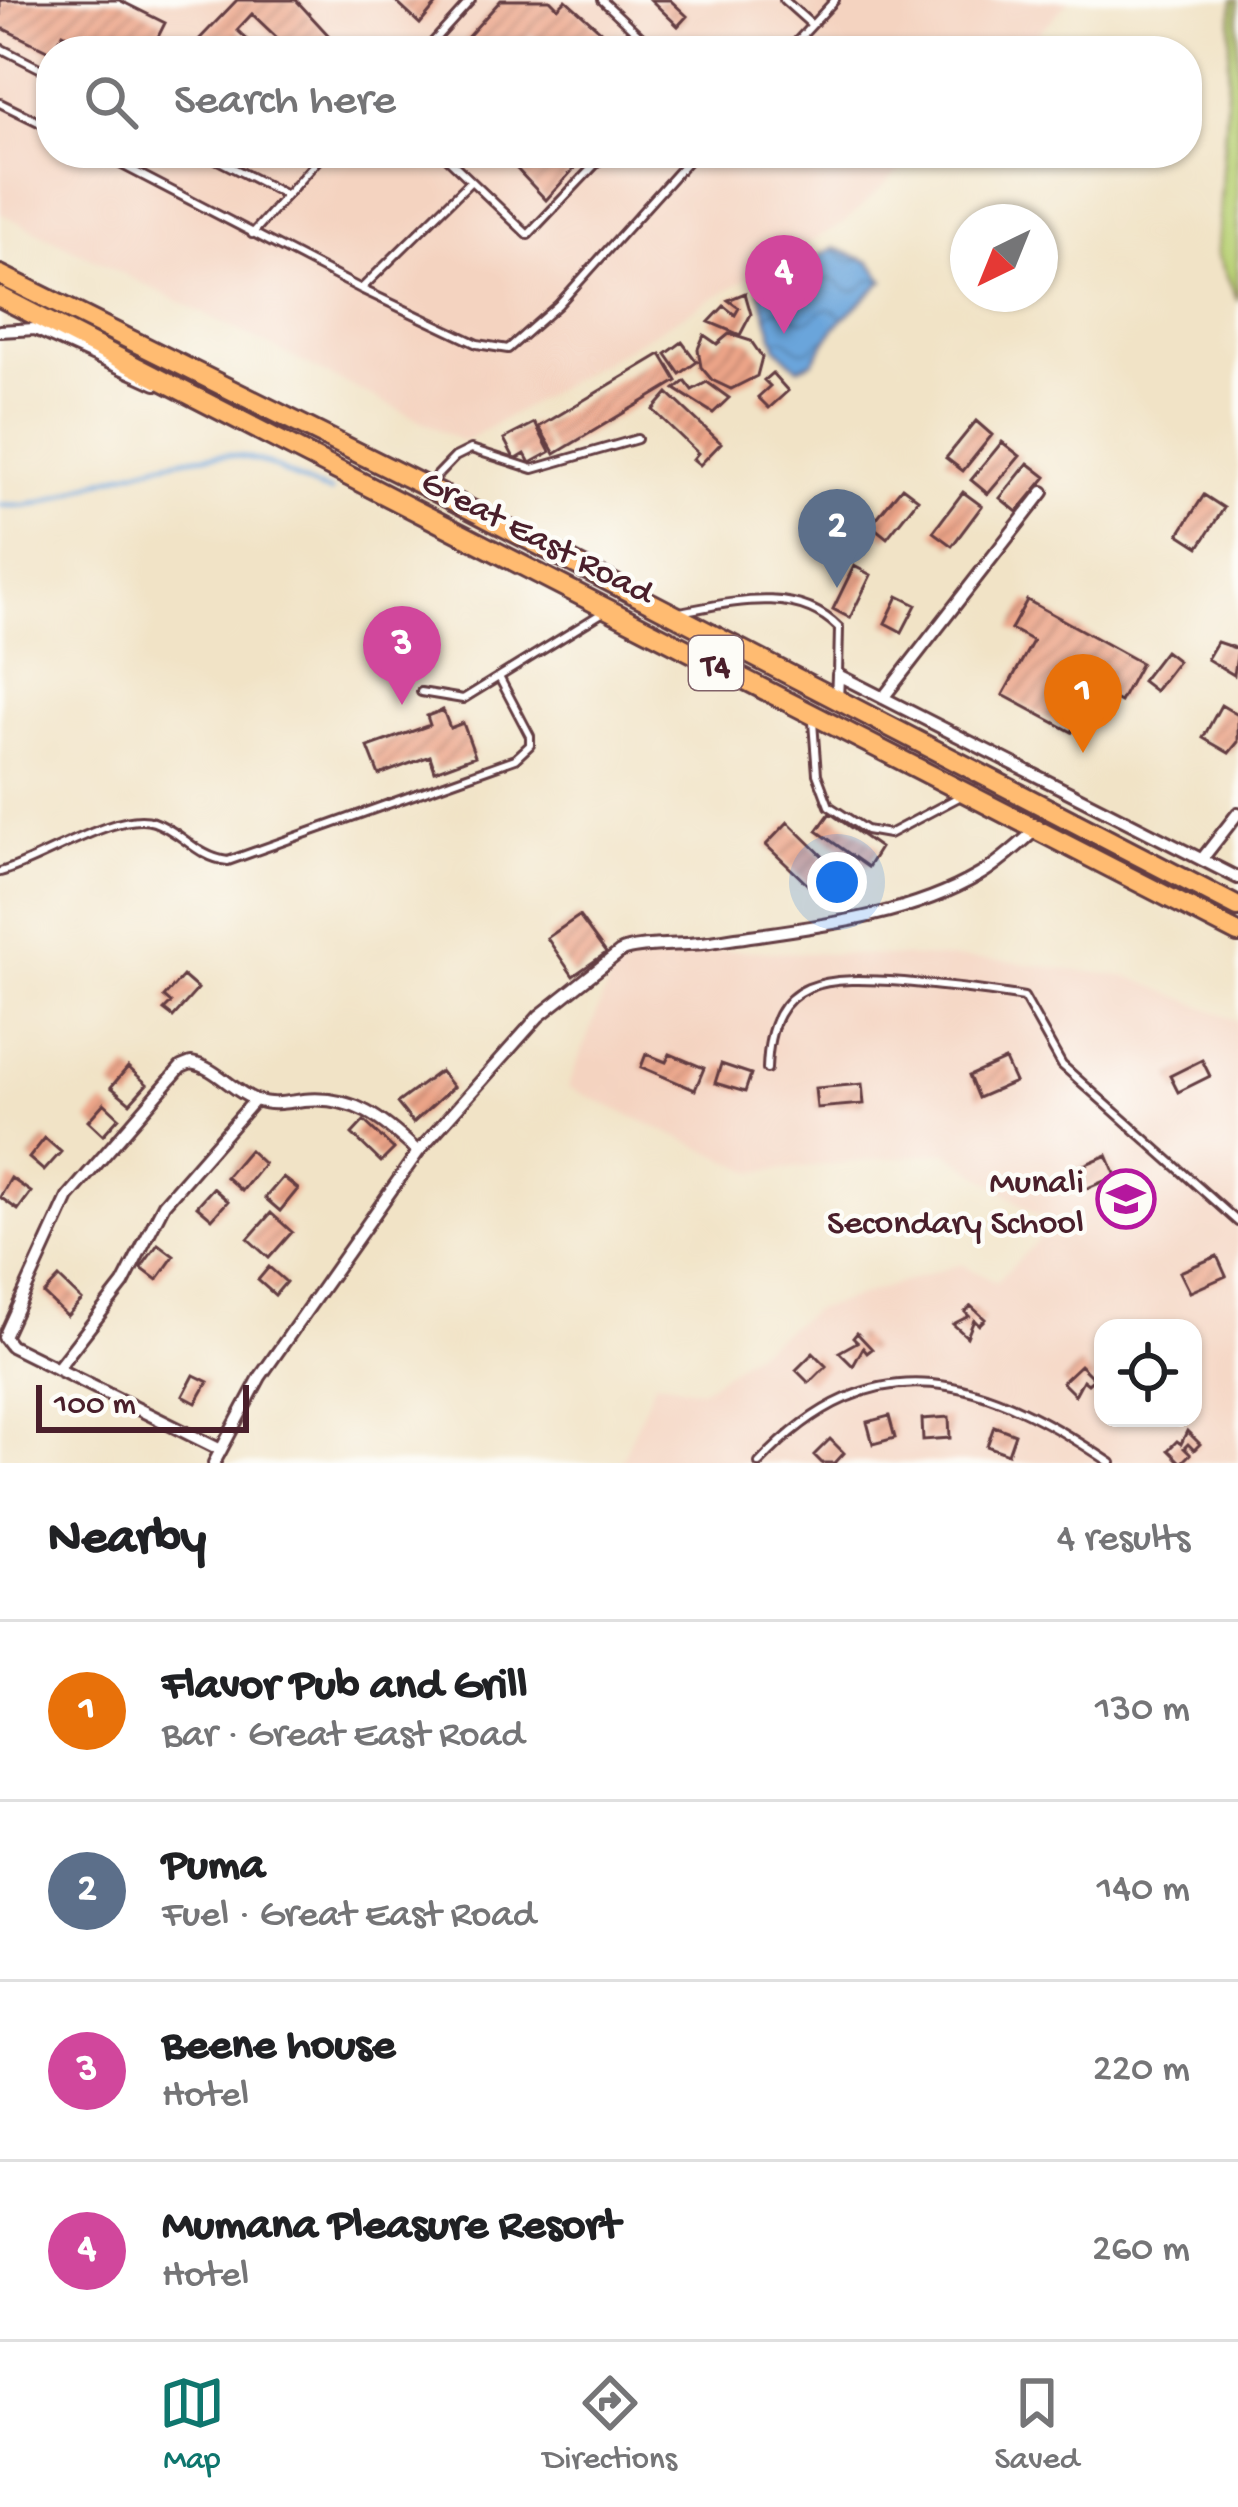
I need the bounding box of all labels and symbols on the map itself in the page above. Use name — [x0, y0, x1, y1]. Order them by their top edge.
north arrow — [950, 204, 1058, 312]
pin: 4 — [745, 235, 823, 334]
street label: Great East Road — [413, 463, 662, 618]
pin: 2 — [798, 489, 876, 588]
pin: 3 — [363, 606, 441, 705]
road number: T4 — [689, 636, 743, 690]
pin: 1 — [1044, 654, 1122, 753]
your location — [807, 852, 867, 912]
place label: Munali Secondary School — [827, 1163, 1084, 1247]
school or university icon: Munali Secondary School — [1095, 1168, 1157, 1230]
scale bar — [36, 1379, 249, 1432]

